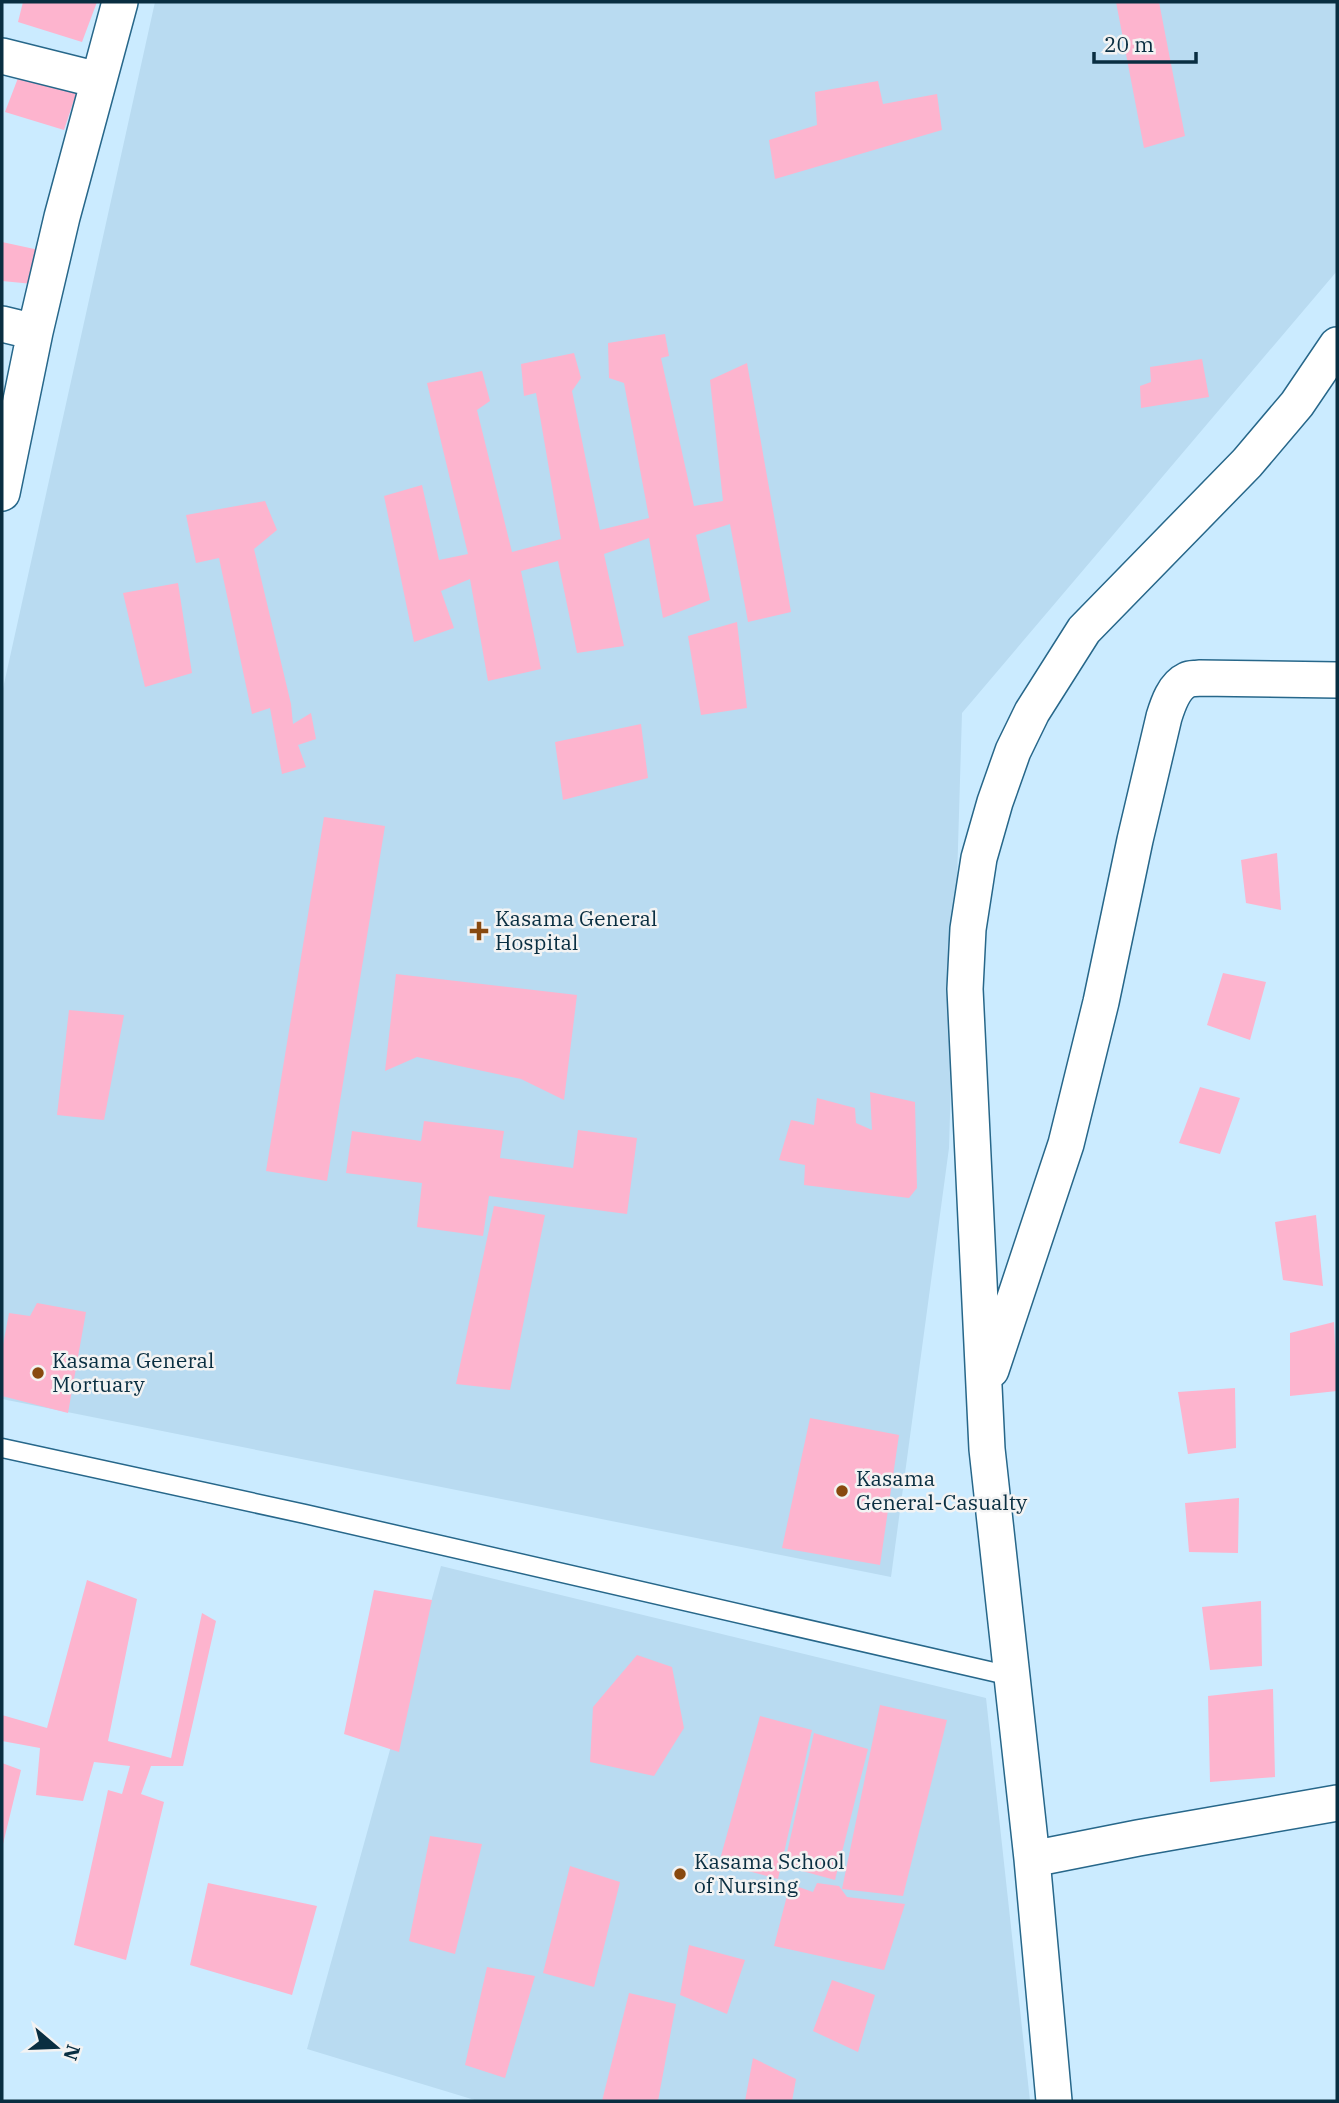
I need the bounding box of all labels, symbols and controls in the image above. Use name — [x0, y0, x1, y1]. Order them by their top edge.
scale bar — [1094, 21, 1196, 65]
text: 20 m — [1104, 30, 1154, 58]
place label: Kasama General Hospital — [495, 904, 657, 956]
marker: Kasama General Hospital — [469, 921, 489, 941]
place label: Kasama General Mortuary — [52, 1346, 214, 1398]
marker: Kasama General Mortuary — [30, 1365, 46, 1381]
place label: Kasama General-Casualty — [856, 1464, 1028, 1516]
marker: Kasama General-Casualty — [834, 1483, 850, 1499]
place label: Kasama School of Nursing — [694, 1847, 845, 1899]
marker: Kasama School of Nursing — [672, 1866, 688, 1882]
north arrow — [21, 2012, 91, 2082]
text: N — [58, 2042, 86, 2064]

